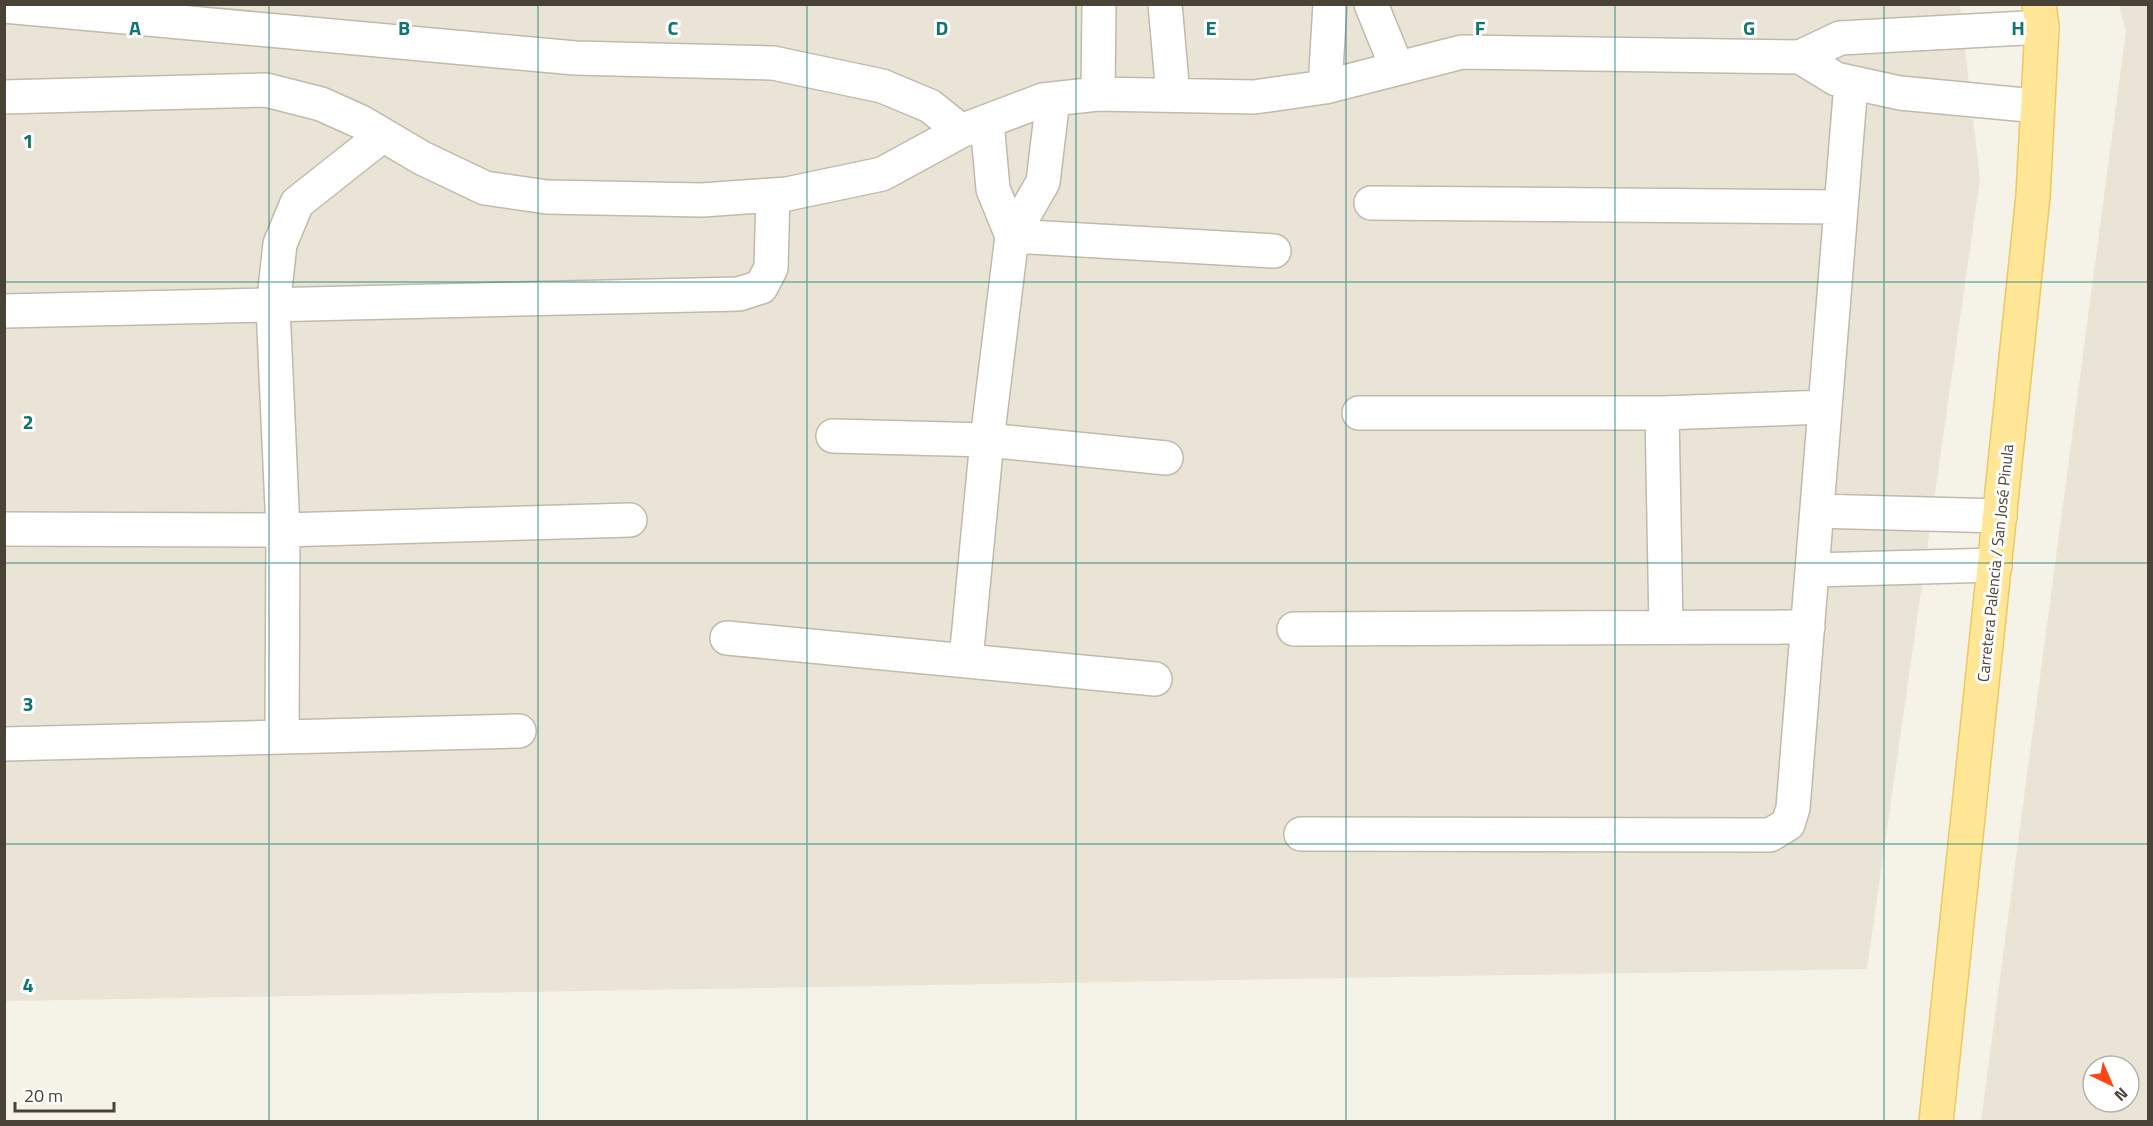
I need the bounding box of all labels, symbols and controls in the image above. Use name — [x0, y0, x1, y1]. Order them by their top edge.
text: A — [129, 12, 141, 43]
text: B — [398, 12, 410, 43]
text: C — [668, 12, 679, 43]
text: D — [936, 12, 948, 43]
text: E — [1205, 12, 1217, 43]
text: F — [1475, 12, 1486, 43]
text: G — [1743, 12, 1755, 43]
text: H — [2011, 12, 2025, 43]
text: 1 — [22, 125, 34, 156]
text: 2 — [22, 406, 34, 437]
street label: Carretera Palencia / San José Pinula — [1971, 443, 2019, 683]
text: 3 — [22, 688, 34, 719]
text: 4 — [22, 969, 34, 1000]
north arrow — [2081, 1054, 2141, 1114]
scale bar — [15, 1075, 114, 1113]
text: 20 m — [24, 1082, 63, 1109]
text: N — [2109, 1082, 2134, 1107]

